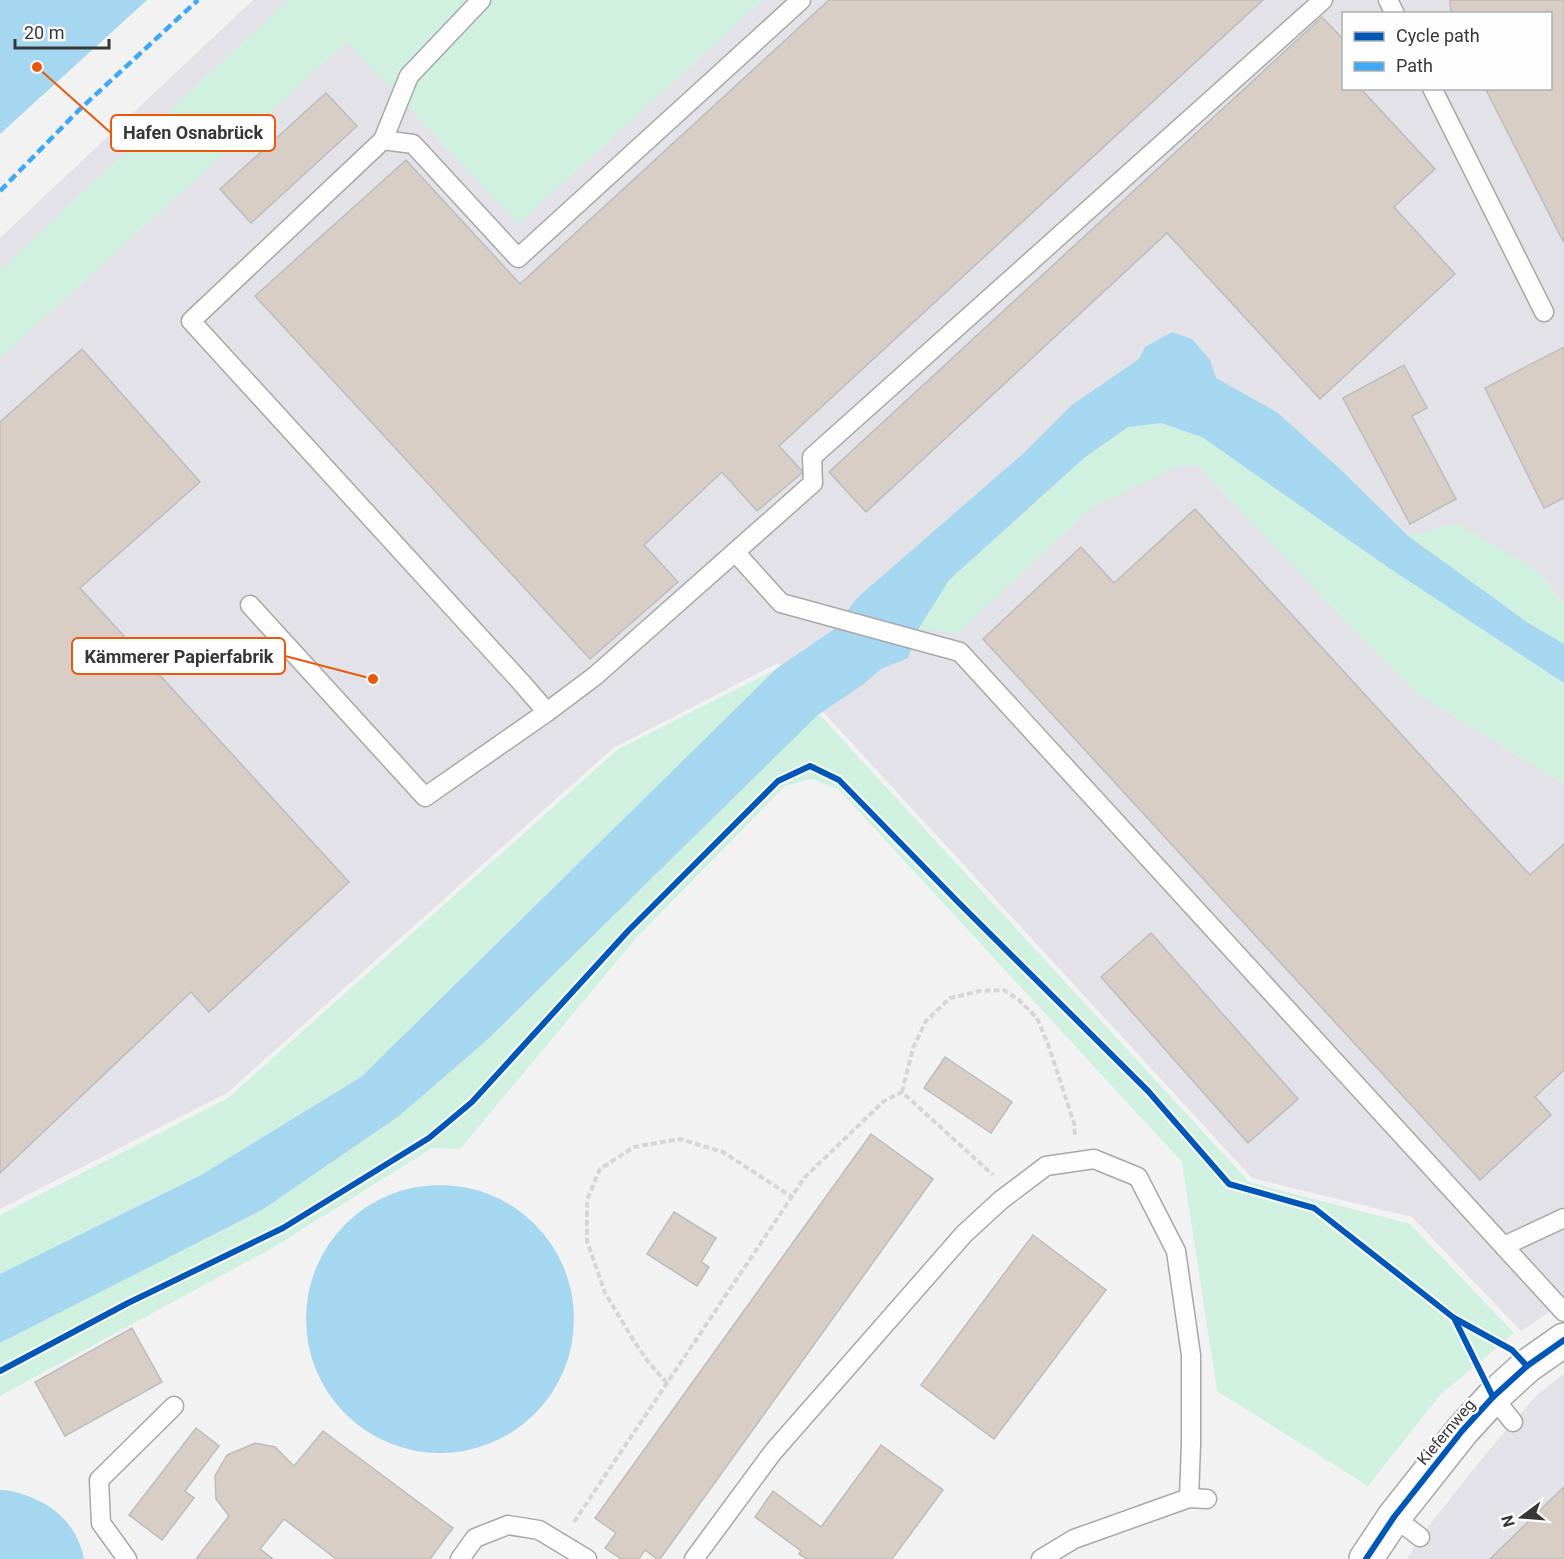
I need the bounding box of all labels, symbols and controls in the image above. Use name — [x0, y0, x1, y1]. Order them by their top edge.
scale bar — [15, 12, 110, 50]
legend — [1342, 12, 1552, 90]
text: 20 m — [24, 22, 64, 43]
text: Cycle path — [1396, 25, 1480, 46]
text: Path — [1396, 55, 1433, 76]
callout: Hafen Osnabrück — [111, 115, 275, 151]
text: Hafen Osnabrück — [123, 122, 263, 143]
callout: Kämmerer Papierfabrik — [72, 638, 285, 674]
text: Kämmerer Papierfabrik — [85, 646, 274, 667]
street label: Kiefernweg — [1413, 1395, 1479, 1469]
north arrow — [1492, 1487, 1552, 1547]
text: N — [1497, 1513, 1519, 1529]

